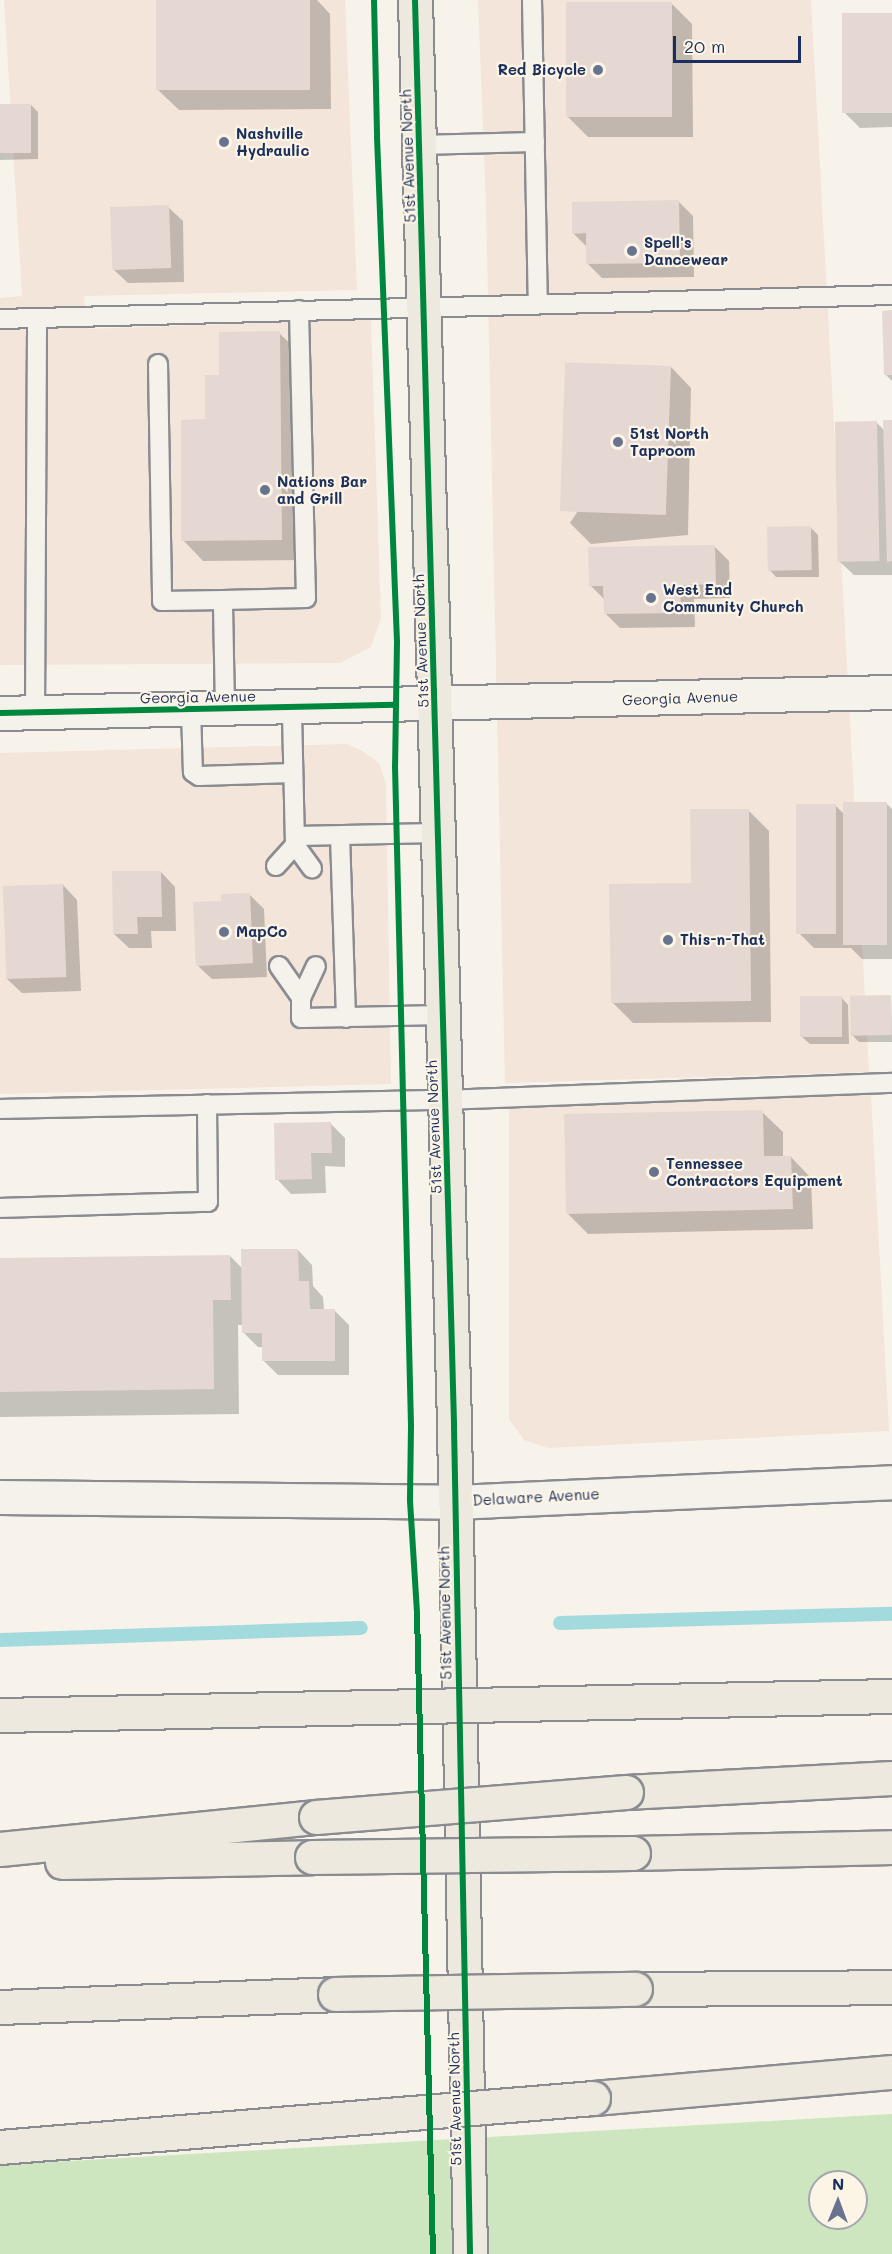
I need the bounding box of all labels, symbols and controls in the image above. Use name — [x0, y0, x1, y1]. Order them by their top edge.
scale bar — [676, 24, 804, 62]
text: 20 m — [684, 34, 725, 58]
place label: Red Bicycle — [498, 61, 586, 79]
marker: Red Bicycle — [591, 63, 605, 77]
street label: 51st Avenue North — [397, 89, 419, 223]
place label: Nashville Hydraulic — [236, 124, 309, 159]
marker: Nashville Hydraulic — [217, 135, 231, 149]
place label: Spell's Dancewear — [644, 233, 728, 268]
marker: Spell's Dancewear — [625, 244, 639, 258]
place label: 51st North Taproom — [630, 424, 709, 459]
marker: 51st North Taproom — [611, 435, 625, 449]
place label: Nations Bar and Grill — [277, 472, 367, 507]
marker: Nations Bar and Grill — [258, 483, 272, 497]
street label: 51st Avenue North — [410, 574, 432, 708]
place label: West End Community Church — [663, 580, 803, 615]
marker: West End Community Church — [644, 591, 658, 605]
street label: Georgia Avenue — [140, 687, 256, 707]
street label: Georgia Avenue — [622, 687, 738, 709]
place label: MapCo — [236, 923, 287, 941]
marker: MapCo — [217, 925, 231, 939]
place label: This-n-That — [680, 931, 765, 949]
marker: This-n-That — [661, 933, 675, 947]
street label: 51st Avenue North — [423, 1060, 445, 1194]
place label: Tennessee Contractors Equipment — [666, 1154, 843, 1189]
marker: Tennessee Contractors Equipment — [647, 1165, 661, 1179]
street label: Delaware Avenue — [472, 1485, 600, 1509]
street label: 51st Avenue North — [435, 1546, 455, 1680]
street label: 51st Avenue North — [445, 2032, 465, 2166]
north arrow — [808, 2170, 868, 2230]
text: N — [832, 2173, 845, 2194]

